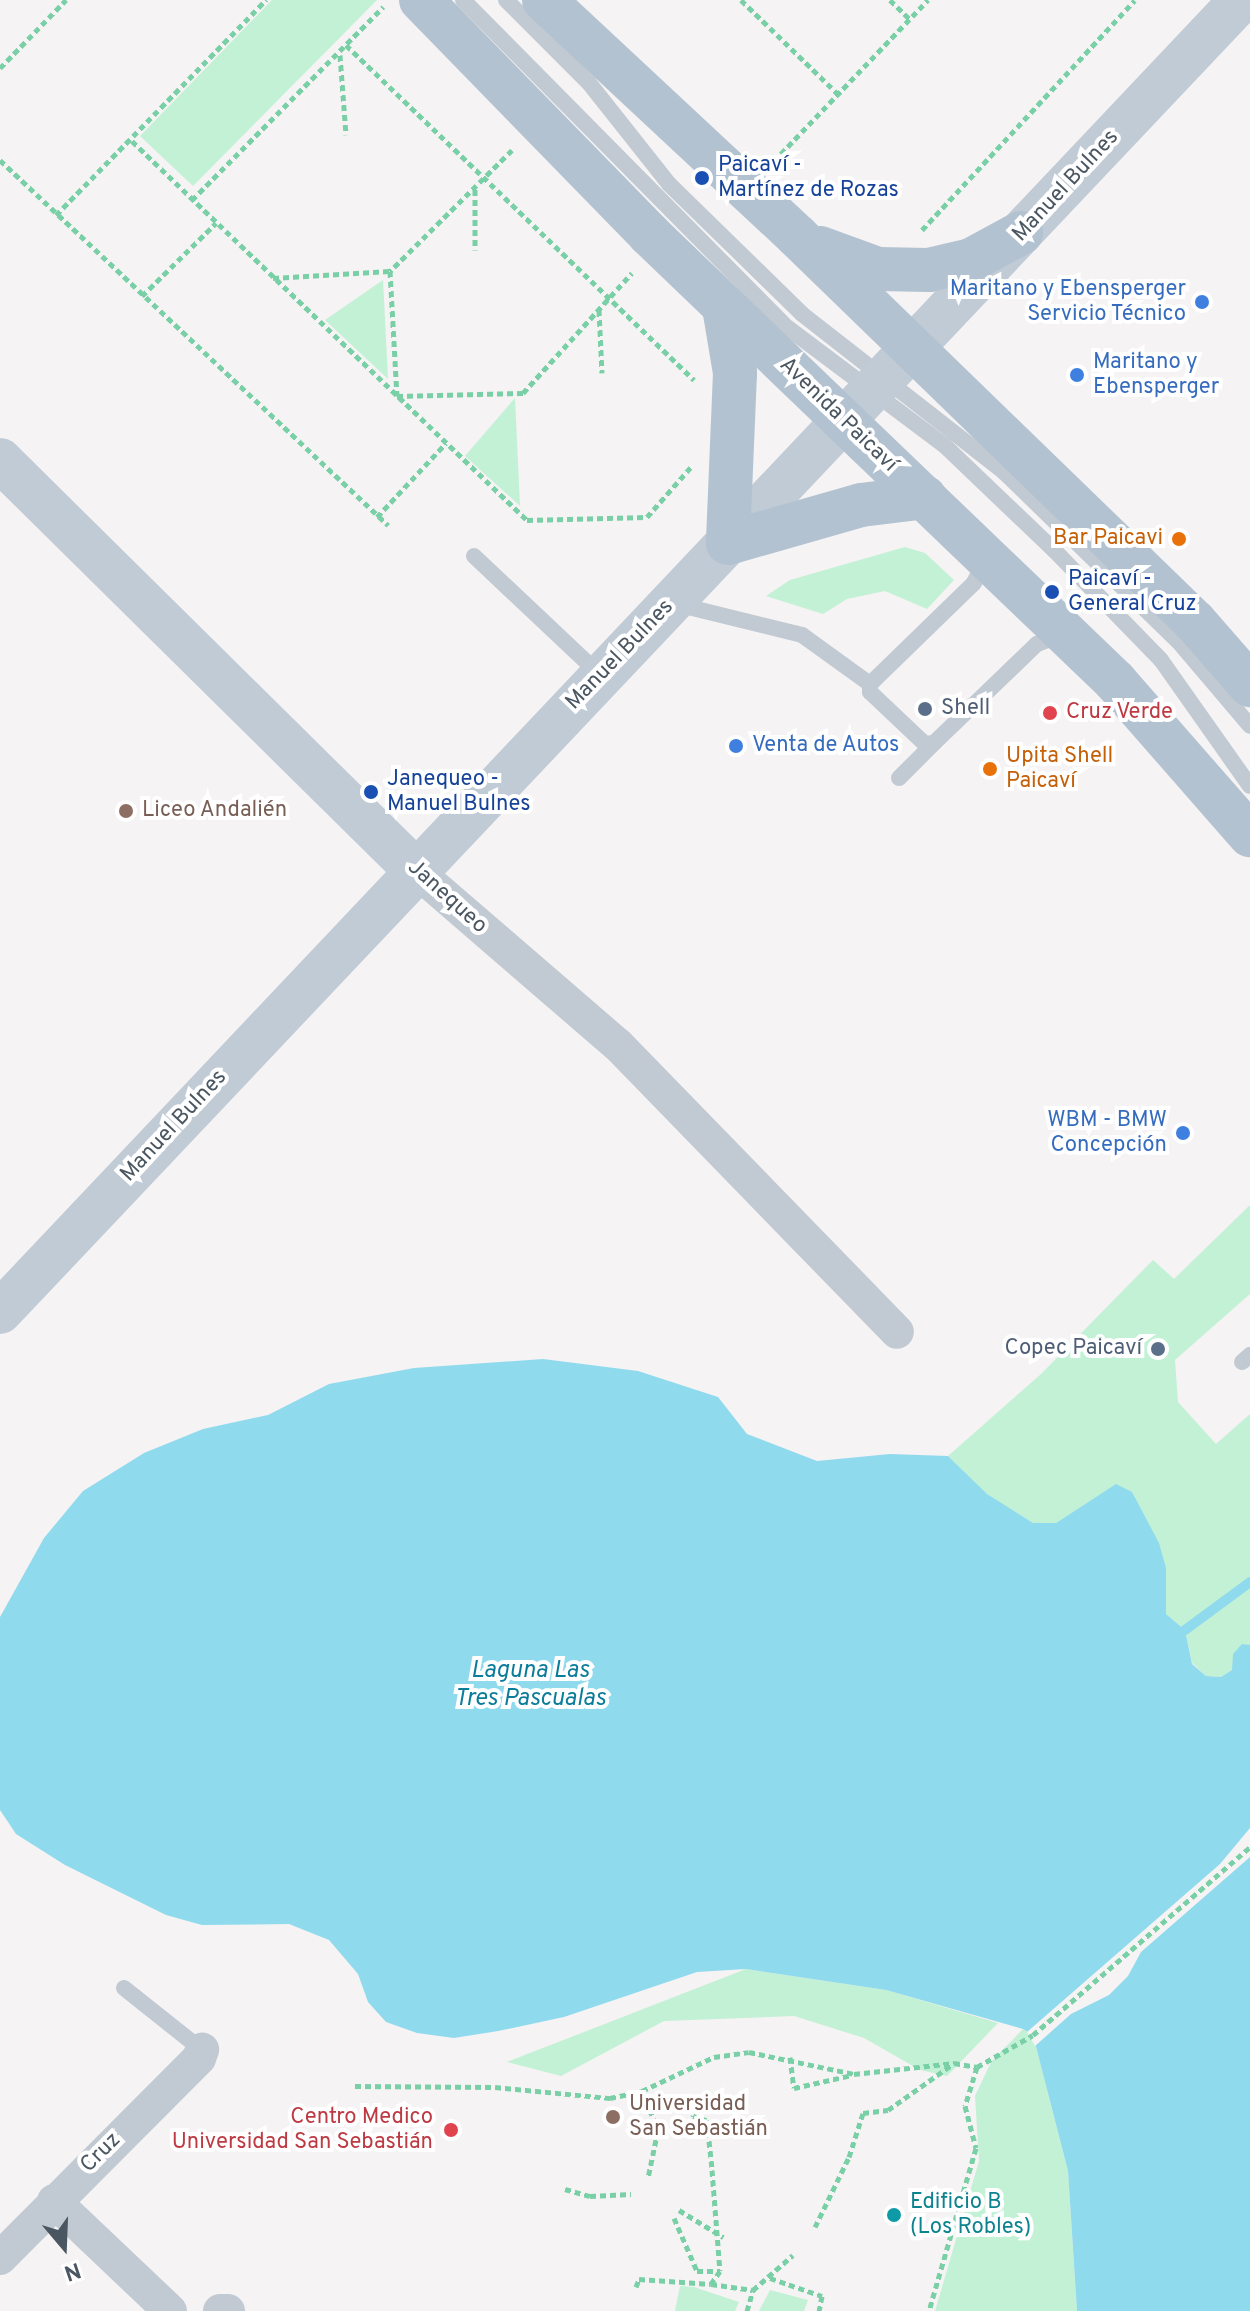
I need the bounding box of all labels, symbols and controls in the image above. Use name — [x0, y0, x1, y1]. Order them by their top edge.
street label: Manuel Bulnes — [1007, 125, 1125, 247]
place label: Paicaví - Martínez de Rozas — [718, 152, 899, 204]
marker: Paicaví - Martínez de Rozas — [693, 169, 711, 187]
place label: Maritano y Ebensperger Servicio Técnico — [950, 276, 1186, 328]
marker: Maritano y Ebensperger Servicio Técnico — [1193, 293, 1211, 311]
place label: Maritano y Ebensperger — [1093, 349, 1219, 400]
street label: Avenida Paicaví — [773, 352, 903, 478]
marker: Maritano y Ebensperger — [1068, 366, 1086, 384]
place label: Bar Paicavi — [1053, 526, 1163, 552]
marker: Bar Paicavi — [1170, 530, 1188, 548]
place label: Paicaví - General Cruz — [1068, 566, 1197, 618]
marker: Paicaví - General Cruz — [1043, 583, 1061, 601]
street label: Manuel Bulnes — [561, 594, 679, 716]
place label: Shell — [941, 696, 990, 722]
marker: Shell — [916, 700, 934, 718]
place label: Cruz Verde — [1066, 700, 1174, 726]
marker: Cruz Verde — [1041, 704, 1059, 722]
place label: Venta de Autos — [752, 733, 900, 759]
marker: Venta de Autos — [727, 737, 745, 755]
place label: Upita Shell Paicaví — [1006, 743, 1113, 794]
marker: Upita Shell Paicaví — [981, 760, 999, 778]
place label: Janequeo - Manuel Bulnes — [387, 766, 531, 818]
marker: Janequeo - Manuel Bulnes — [362, 783, 380, 801]
place label: Liceo Andalién — [142, 798, 288, 824]
marker: Liceo Andalién — [117, 802, 135, 820]
street label: Janequeo — [402, 854, 492, 940]
street label: Manuel Bulnes — [115, 1065, 233, 1187]
place label: WBM - BMW Concepción — [1047, 1107, 1167, 1158]
marker: WBM - BMW Concepción — [1174, 1124, 1192, 1142]
place label: Copec Paicaví — [1005, 1336, 1142, 1362]
marker: Copec Paicaví — [1149, 1340, 1167, 1358]
water label: Laguna Las Tres Pascualas — [454, 1658, 606, 1714]
place label: Universidad San Sebastián — [629, 2091, 768, 2142]
place label: Centro Medico Universidad San Sebastián — [172, 2104, 433, 2156]
marker: Universidad San Sebastián — [604, 2108, 622, 2126]
marker: Centro Medico Universidad San Sebastián — [440, 2119, 462, 2141]
street label: Cruz — [75, 2127, 127, 2179]
place label: Edificio B (Los Robles) — [910, 2189, 1031, 2240]
marker: Edificio B (Los Robles) — [885, 2206, 903, 2224]
north arrow — [24, 2207, 104, 2287]
text: N — [60, 2255, 84, 2285]

